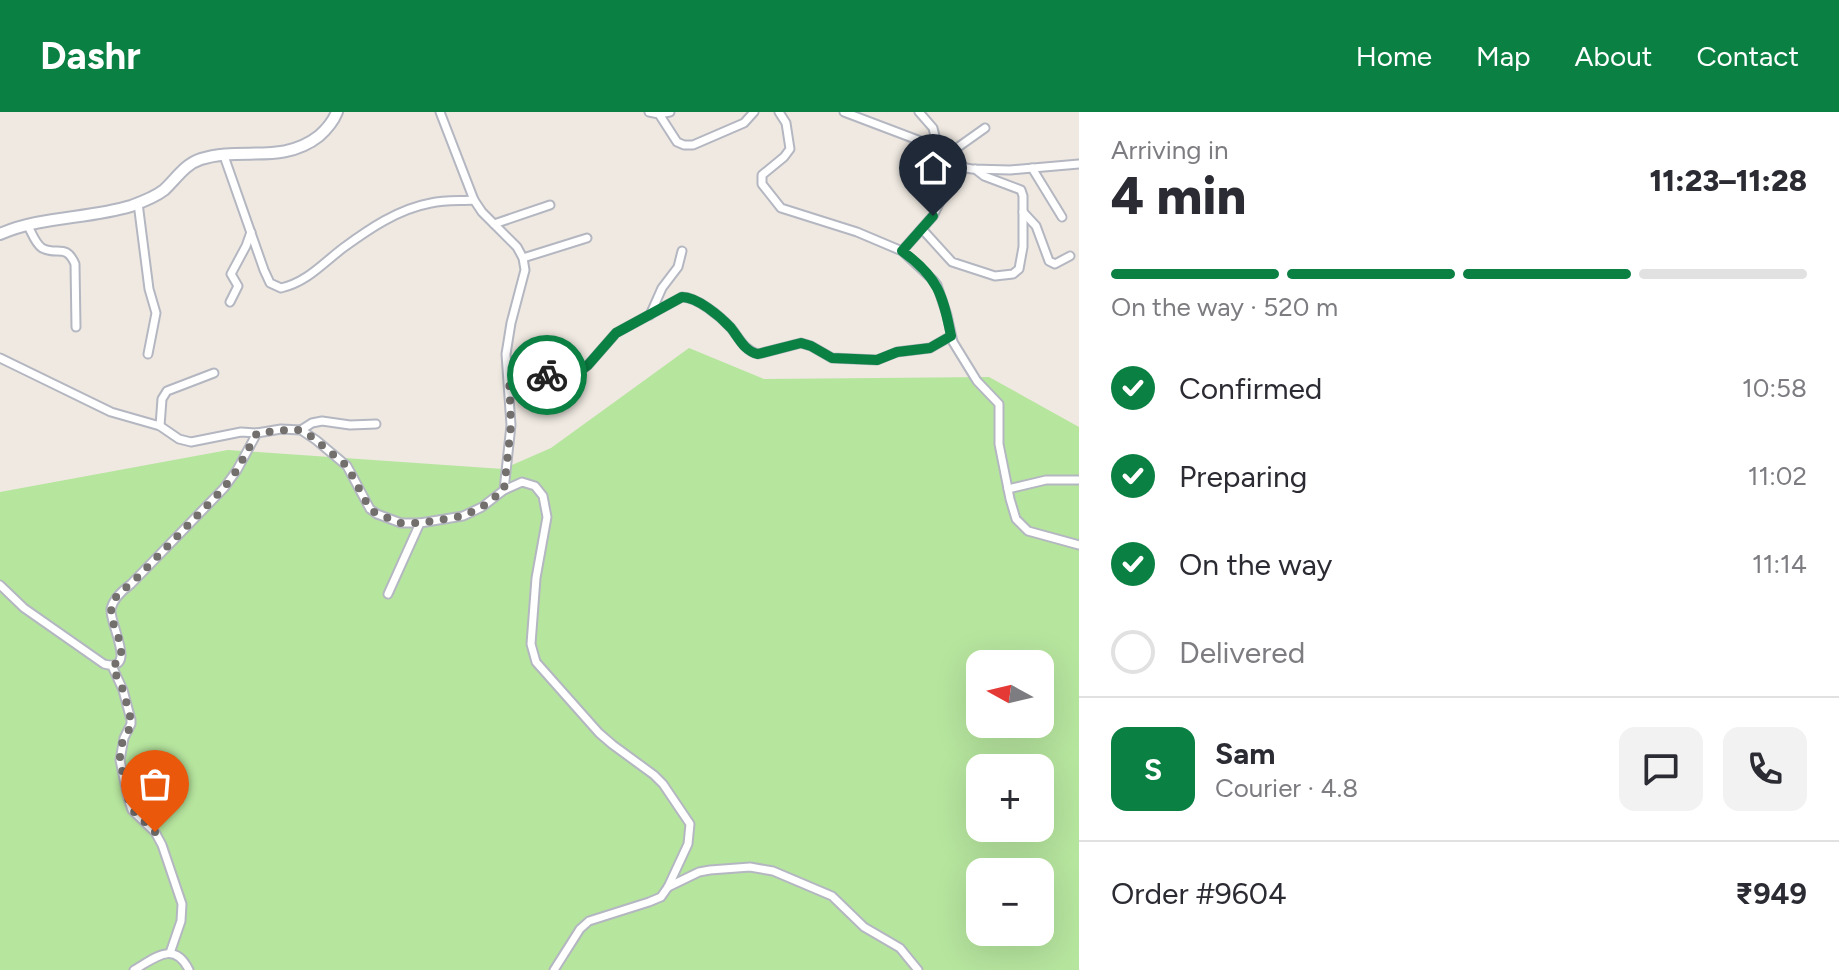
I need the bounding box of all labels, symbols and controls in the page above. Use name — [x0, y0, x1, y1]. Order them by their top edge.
text: Dashr — [40, 33, 141, 79]
text: Home — [1356, 39, 1432, 73]
text: Map — [1476, 39, 1531, 73]
text: About — [1575, 39, 1652, 73]
text: Contact — [1696, 39, 1799, 73]
pin — [899, 134, 967, 216]
text: Arriving in — [1111, 134, 1229, 166]
icon: home — [911, 146, 955, 190]
text: 11:23–11:28 — [1650, 162, 1807, 199]
text: 4 min — [1111, 165, 1246, 227]
text: On the way · 520 m — [1111, 291, 1338, 323]
courier — [507, 335, 587, 415]
icon: bike — [525, 353, 569, 397]
icon: check — [1111, 366, 1155, 410]
text: Confirmed — [1179, 370, 1322, 407]
text: 10:58 — [1742, 372, 1807, 404]
icon: check — [1111, 454, 1155, 498]
text: Preparing — [1179, 458, 1307, 495]
text: 11:02 — [1748, 460, 1807, 492]
icon: check — [1111, 542, 1155, 586]
text: On the way — [1179, 546, 1332, 583]
text: 11:14 — [1752, 548, 1807, 580]
text: Delivered — [1179, 634, 1305, 671]
north arrow — [966, 650, 1054, 738]
map controls — [966, 650, 1054, 946]
button: chat — [1619, 727, 1703, 811]
button: phone — [1723, 727, 1807, 811]
text: Sam — [1215, 735, 1275, 772]
pin — [121, 750, 189, 832]
text: S — [1144, 751, 1162, 788]
button: + — [966, 754, 1054, 842]
icon: bag — [133, 762, 177, 806]
text: Courier · 4.8 — [1215, 772, 1358, 804]
button: − — [966, 858, 1054, 946]
text: Order #9604 — [1111, 875, 1287, 912]
text: ₹949 — [1735, 875, 1807, 912]

